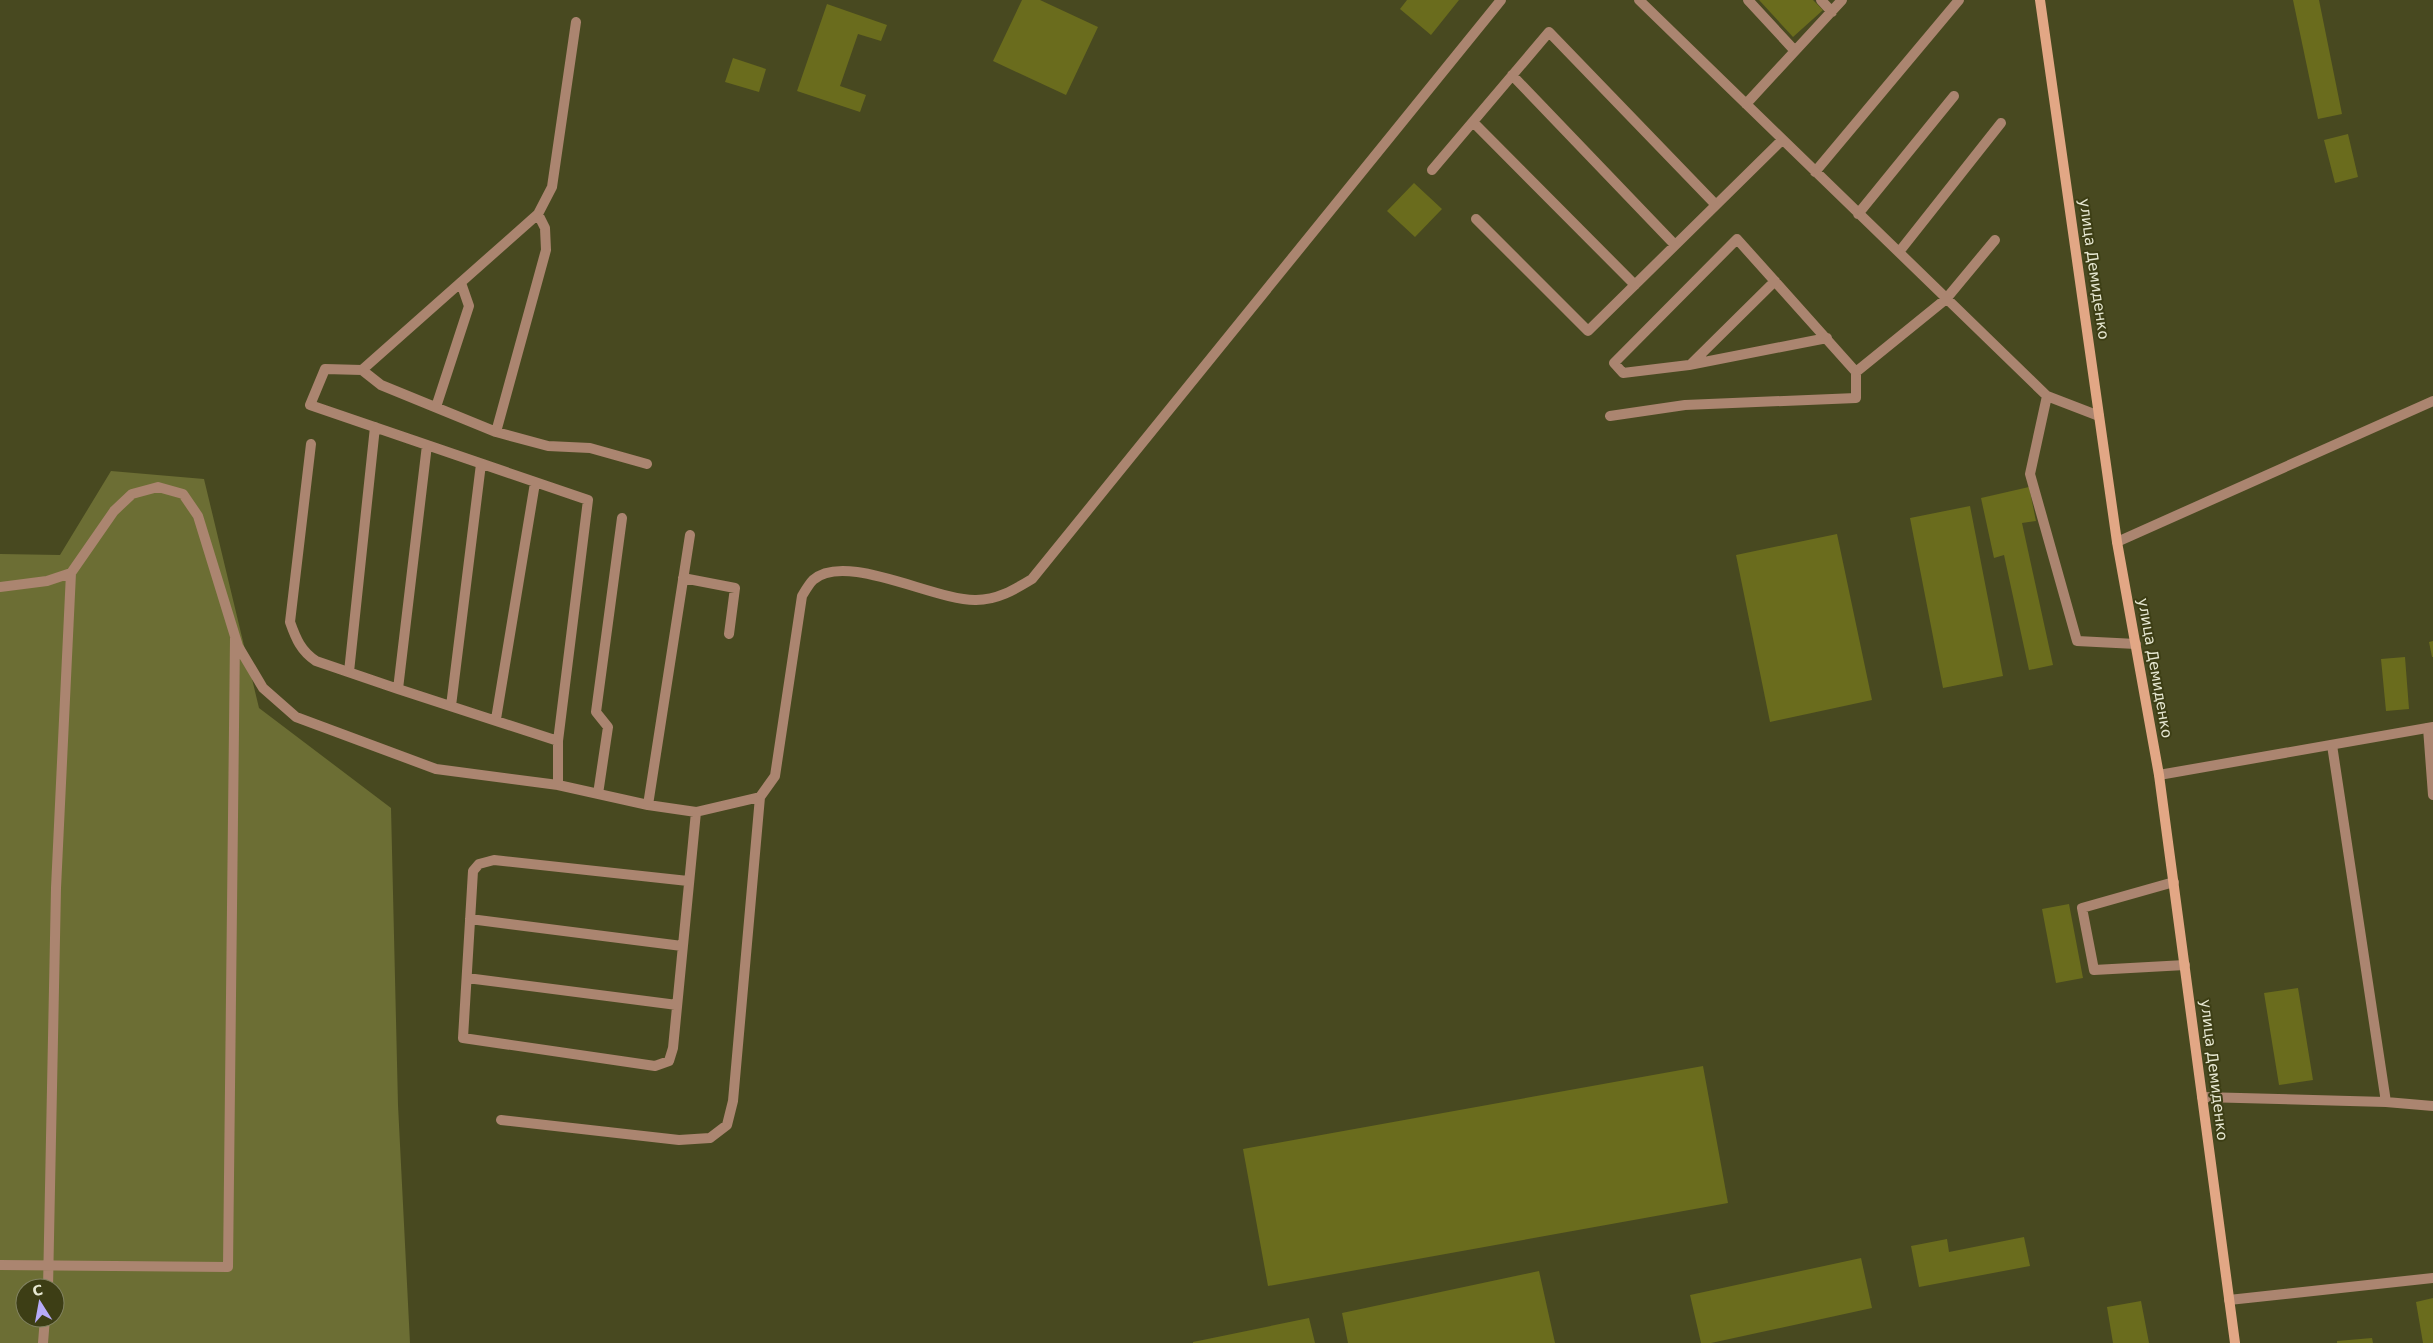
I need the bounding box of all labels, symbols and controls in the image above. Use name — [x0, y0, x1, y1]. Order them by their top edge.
street label: улица Демиденко — [2075, 197, 2113, 341]
street label: улица Демиденко — [2134, 596, 2176, 740]
street label: улица Демиденко — [2196, 998, 2232, 1142]
north arrow — [15, 1278, 65, 1328]
text: С — [31, 1281, 44, 1299]

